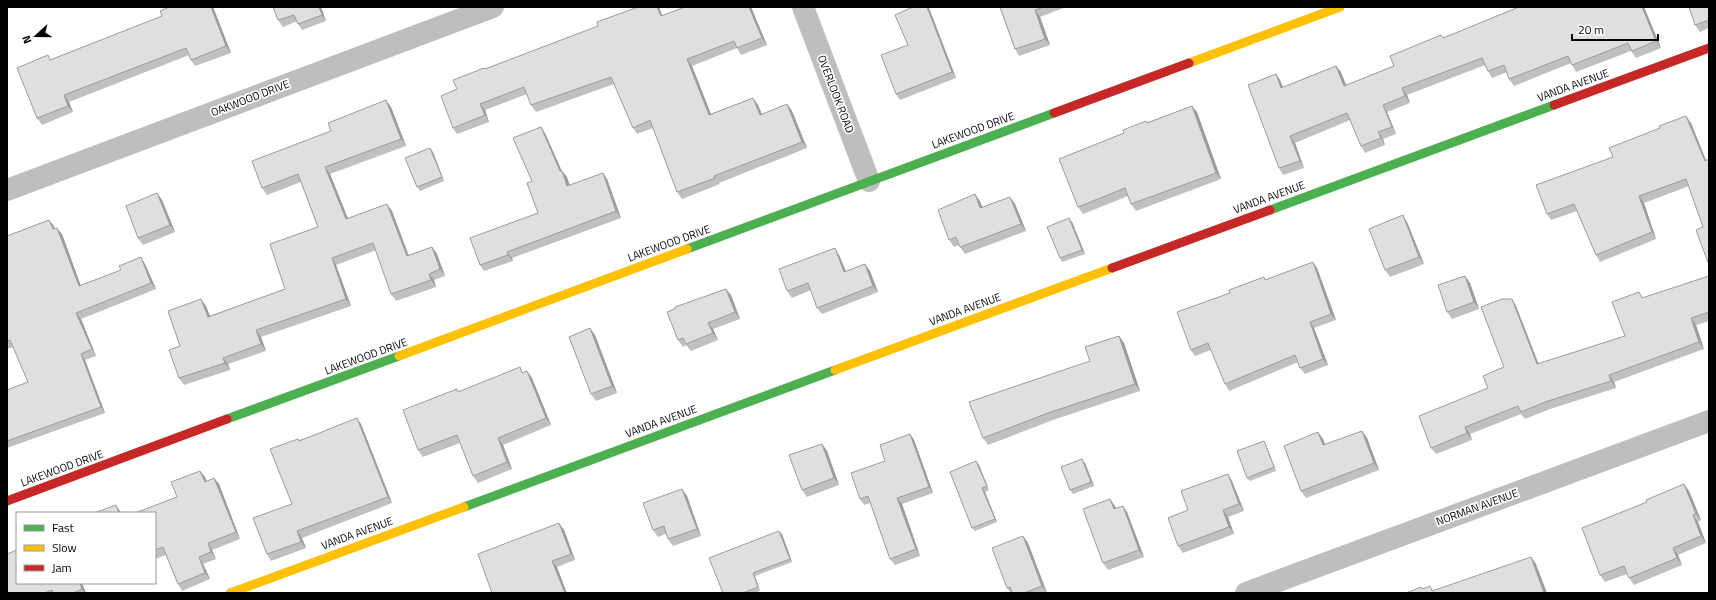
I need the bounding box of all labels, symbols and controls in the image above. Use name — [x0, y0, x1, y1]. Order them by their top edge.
north arrow — [16, 16, 56, 56]
scale bar — [1572, 16, 1658, 42]
text: 20 m — [1578, 20, 1604, 39]
text: N — [18, 33, 35, 46]
street label: OVERLOOK ROAD — [814, 53, 858, 135]
street label: VANDA AVENUE — [1535, 65, 1611, 105]
street label: OAKWOOD DRIVE — [208, 76, 292, 120]
street label: LAKEWOOD DRIVE — [929, 108, 1017, 152]
street label: VANDA AVENUE — [1231, 177, 1307, 217]
street label: LAKEWOOD DRIVE — [625, 221, 713, 265]
street label: VANDA AVENUE — [927, 289, 1003, 329]
street label: LAKEWOOD DRIVE — [322, 334, 410, 378]
street label: VANDA AVENUE — [623, 401, 699, 441]
street label: LAKEWOOD DRIVE — [18, 446, 106, 490]
street label: NORMAN AVENUE — [1434, 485, 1520, 529]
legend — [16, 512, 156, 584]
street label: VANDA AVENUE — [319, 513, 395, 553]
text: Fast — [52, 518, 75, 537]
text: Slow — [52, 538, 77, 557]
text: Jam — [52, 558, 72, 577]

